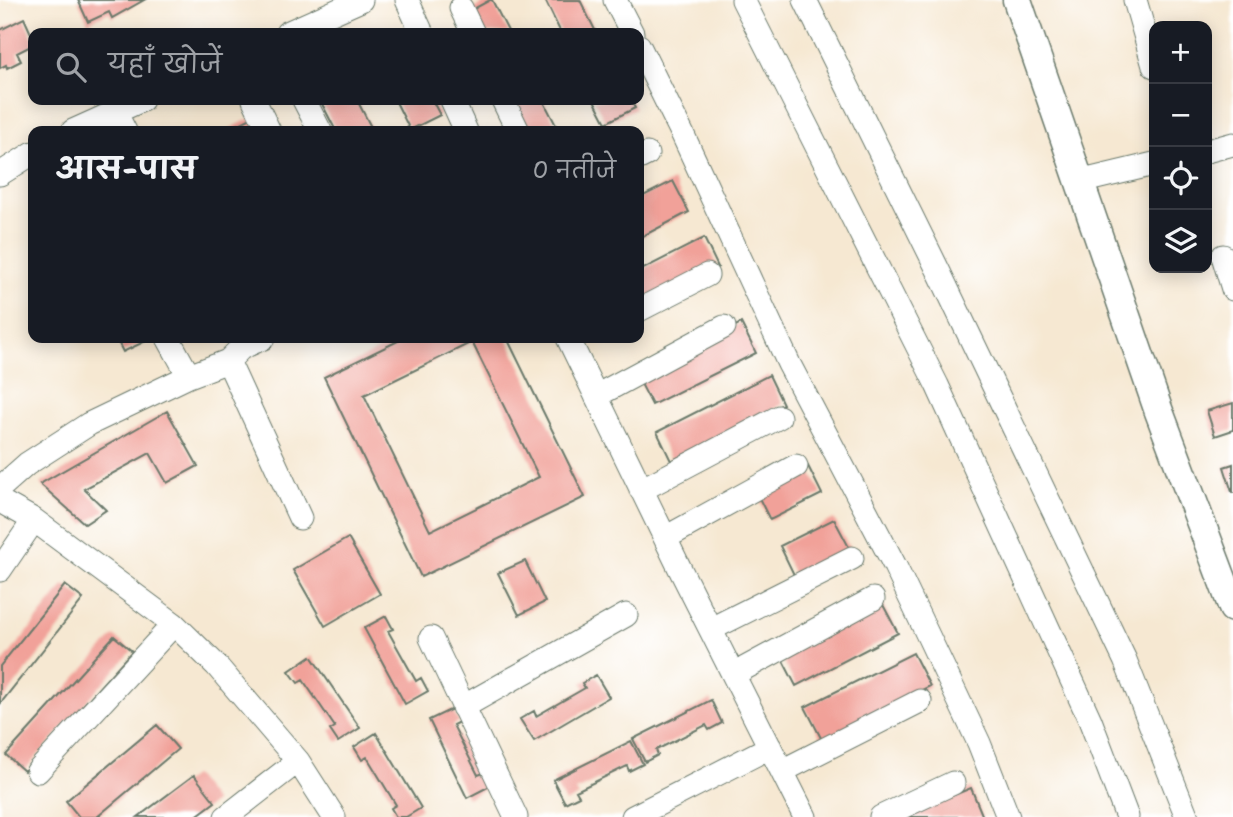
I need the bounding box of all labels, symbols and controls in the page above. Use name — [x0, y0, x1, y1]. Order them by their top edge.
map controls — [1149, 21, 1212, 273]
button: + — [1149, 21, 1212, 84]
search box — [28, 28, 644, 105]
text: यहाँ खोजें — [108, 46, 222, 81]
icon: search — [52, 48, 90, 86]
button: − — [1149, 84, 1212, 147]
button: locate — [1149, 147, 1212, 210]
text: आस-पास — [56, 148, 197, 189]
text: 0 नतीजे — [532, 155, 616, 185]
button: layers — [1149, 210, 1212, 273]

